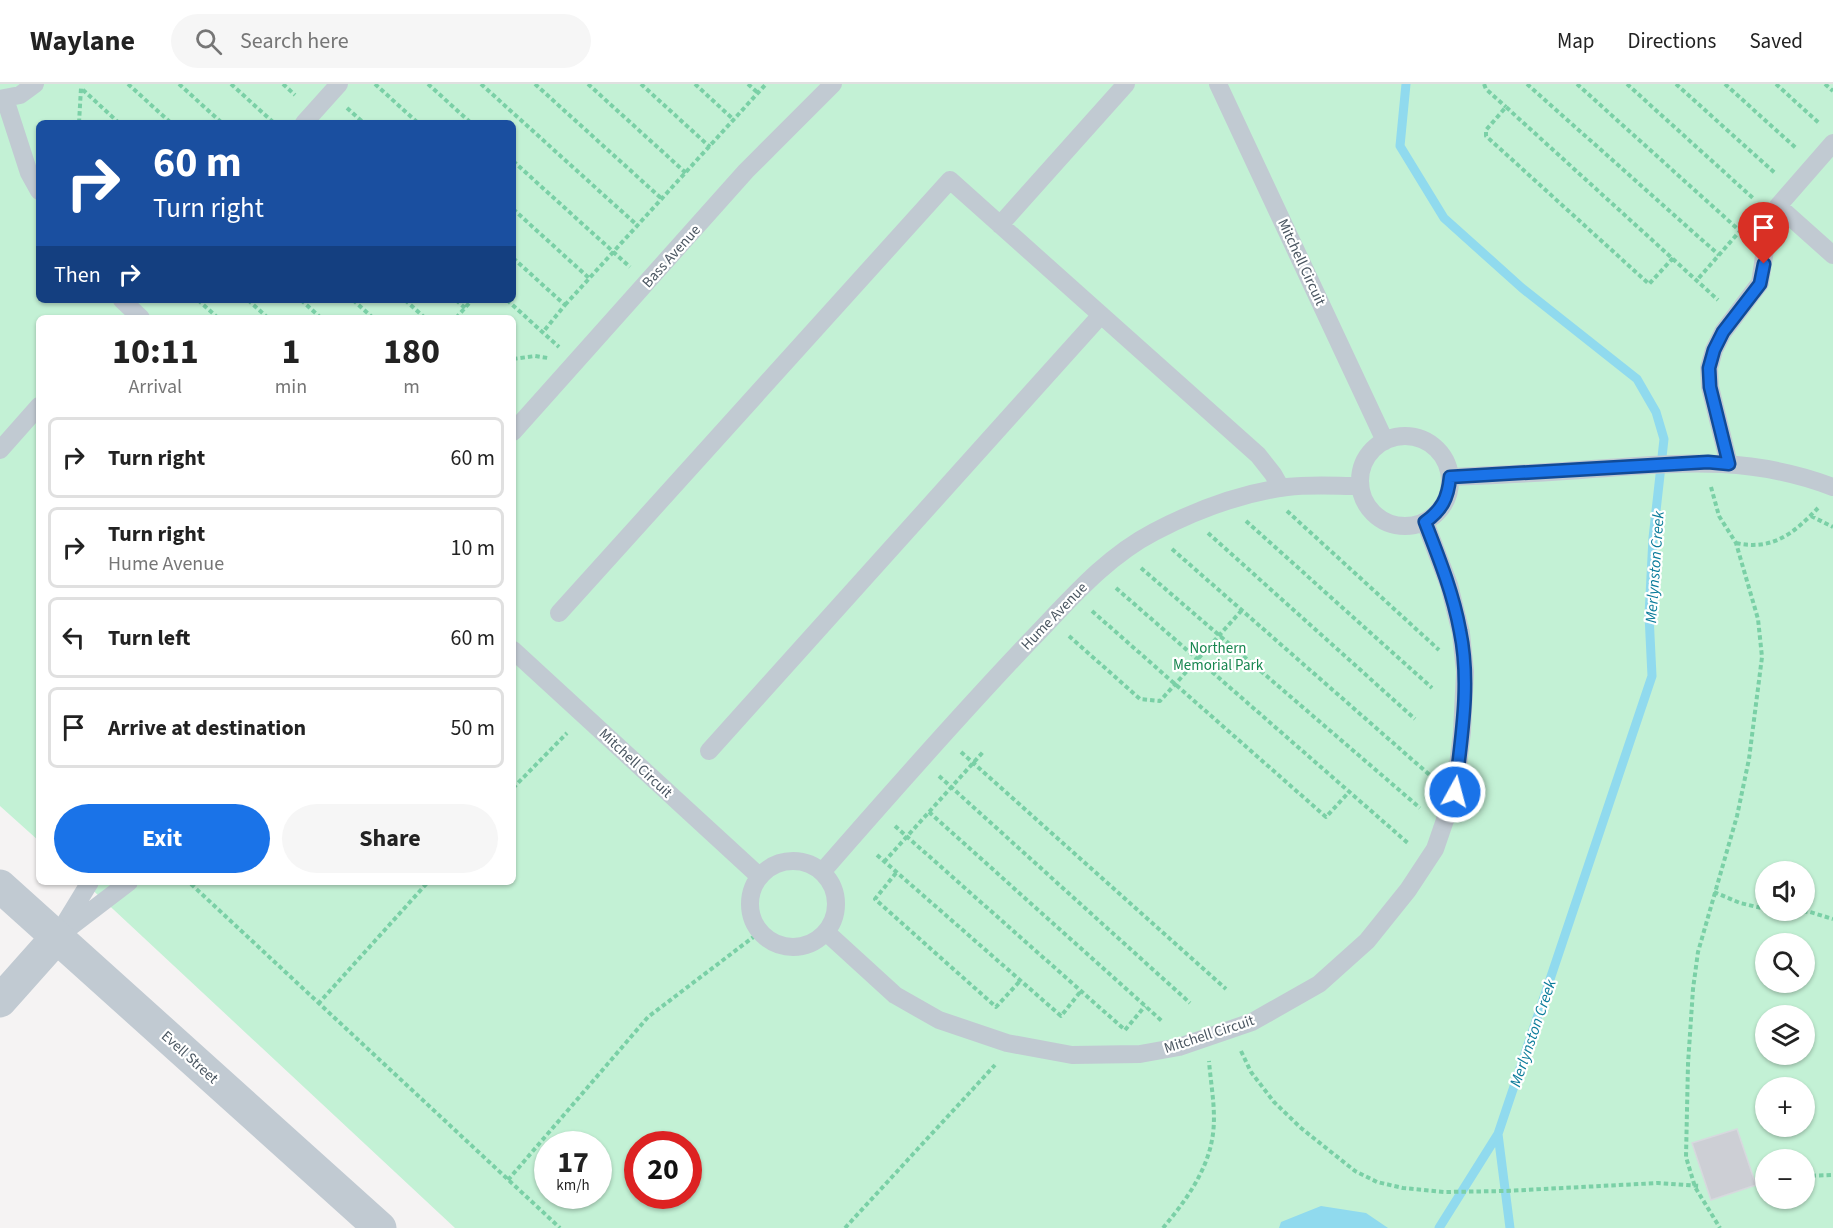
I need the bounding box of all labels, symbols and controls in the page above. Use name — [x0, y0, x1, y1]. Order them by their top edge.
search box — [171, 14, 591, 68]
text: Waylane — [30, 21, 135, 61]
icon: search — [192, 25, 225, 58]
text: Search here — [240, 25, 349, 57]
text: Map — [1557, 26, 1595, 56]
text: Directions — [1628, 26, 1716, 56]
text: Saved — [1749, 26, 1803, 56]
text: 60 m — [153, 133, 242, 193]
icon: right — [54, 144, 132, 222]
text: Turn right — [153, 189, 264, 228]
pin — [1738, 202, 1789, 264]
icon: arrive — [1747, 211, 1780, 244]
street label: Mitchell Circuit — [1272, 215, 1331, 309]
street label: Bass Avenue — [637, 220, 705, 292]
icon: right — [113, 258, 146, 291]
text: Then — [54, 259, 101, 291]
text: 10:11 — [112, 326, 199, 377]
text: 1 — [281, 326, 300, 377]
text: 180 — [383, 326, 440, 377]
text: Arrival — [128, 373, 182, 401]
text: min — [275, 373, 307, 401]
text: m — [403, 373, 420, 401]
icon: right — [57, 441, 90, 474]
text: Turn right — [108, 442, 205, 474]
text: 60 m — [450, 442, 495, 474]
water label: Merlynston Creek — [1640, 510, 1670, 624]
text: Turn right — [108, 518, 205, 550]
icon: right — [57, 531, 90, 564]
text: 10 m — [450, 532, 495, 564]
text: Hume Avenue — [108, 550, 224, 578]
street label: Hume Avenue — [1017, 578, 1092, 655]
icon: left — [57, 621, 90, 654]
text: Turn left — [108, 622, 190, 654]
text: 60 m — [450, 622, 495, 654]
park label: Northern Memorial Park — [1173, 638, 1264, 676]
icon: arrive — [57, 711, 90, 744]
text: Arrive at destination — [108, 712, 306, 744]
text: 50 m — [450, 712, 495, 744]
street label: Mitchell Circuit — [594, 724, 677, 803]
position arrow — [1423, 760, 1487, 824]
button: Exit — [54, 804, 270, 873]
button: Share — [282, 804, 498, 873]
map controls — [1755, 861, 1815, 1209]
button: sound — [1755, 861, 1815, 921]
button: search — [1755, 933, 1815, 993]
water label: Merlynston Creek — [1504, 976, 1562, 1090]
button: layers — [1755, 1005, 1815, 1065]
street label: Mitchell Circuit — [1161, 1010, 1257, 1059]
street label: Evell Street — [156, 1026, 223, 1089]
button: + — [1755, 1077, 1815, 1137]
speed limit sign: 20 — [624, 1131, 702, 1209]
text: 17 — [557, 1141, 589, 1184]
button: − — [1755, 1149, 1815, 1209]
text: km/h — [556, 1175, 590, 1196]

